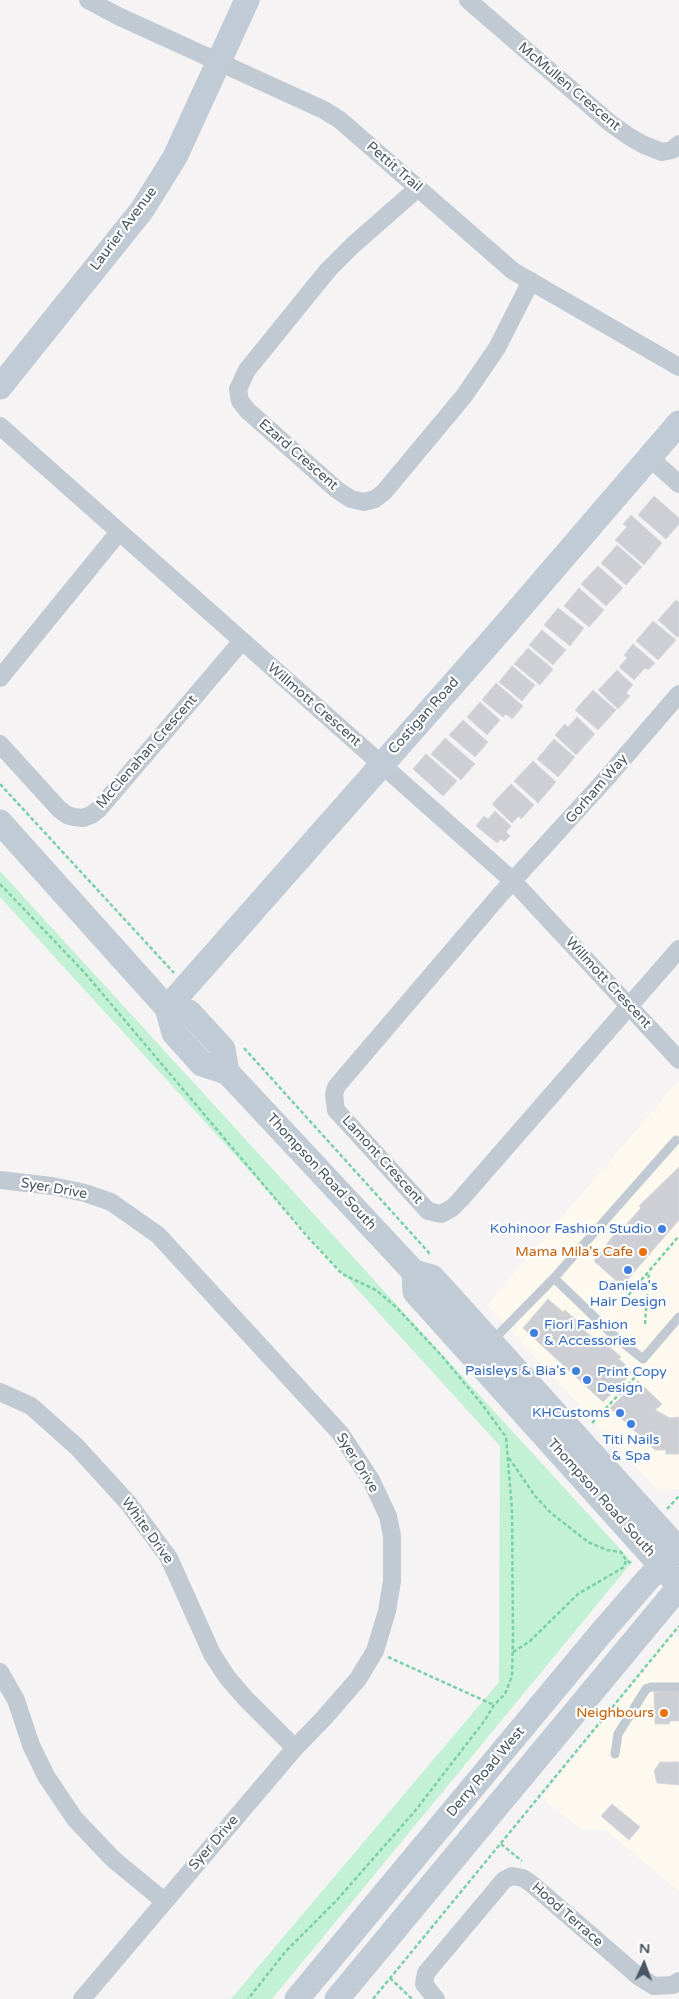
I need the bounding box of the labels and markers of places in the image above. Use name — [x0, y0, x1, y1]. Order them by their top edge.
place label: Kohinoor Fashion Studio — [490, 1221, 652, 1237]
marker: Kohinoor Fashion Studio — [656, 1223, 668, 1235]
place label: Mama Mila's Cafe — [515, 1244, 633, 1260]
marker: Mama Mila's Cafe — [637, 1246, 649, 1258]
marker: Daniela's Hair Design — [622, 1264, 634, 1276]
place label: Daniela's Hair Design — [590, 1278, 666, 1310]
place label: Fiori Fashion & Accessories — [544, 1317, 636, 1350]
marker: Fiori Fashion & Accessories — [528, 1327, 540, 1339]
place label: Paisleys & Bia's — [465, 1363, 566, 1379]
place label: Print Copy Design — [597, 1364, 667, 1396]
marker: Paisleys & Bia's — [570, 1365, 582, 1377]
marker: Print Copy Design — [581, 1374, 593, 1386]
place label: KHCustoms — [532, 1405, 610, 1421]
marker: KHCustoms — [614, 1407, 626, 1419]
marker: Titi Nails & Spa — [625, 1418, 637, 1430]
place label: Titi Nails & Spa — [602, 1432, 660, 1464]
place label: Neighbours — [576, 1705, 654, 1721]
marker: Neighbours — [658, 1707, 670, 1719]

